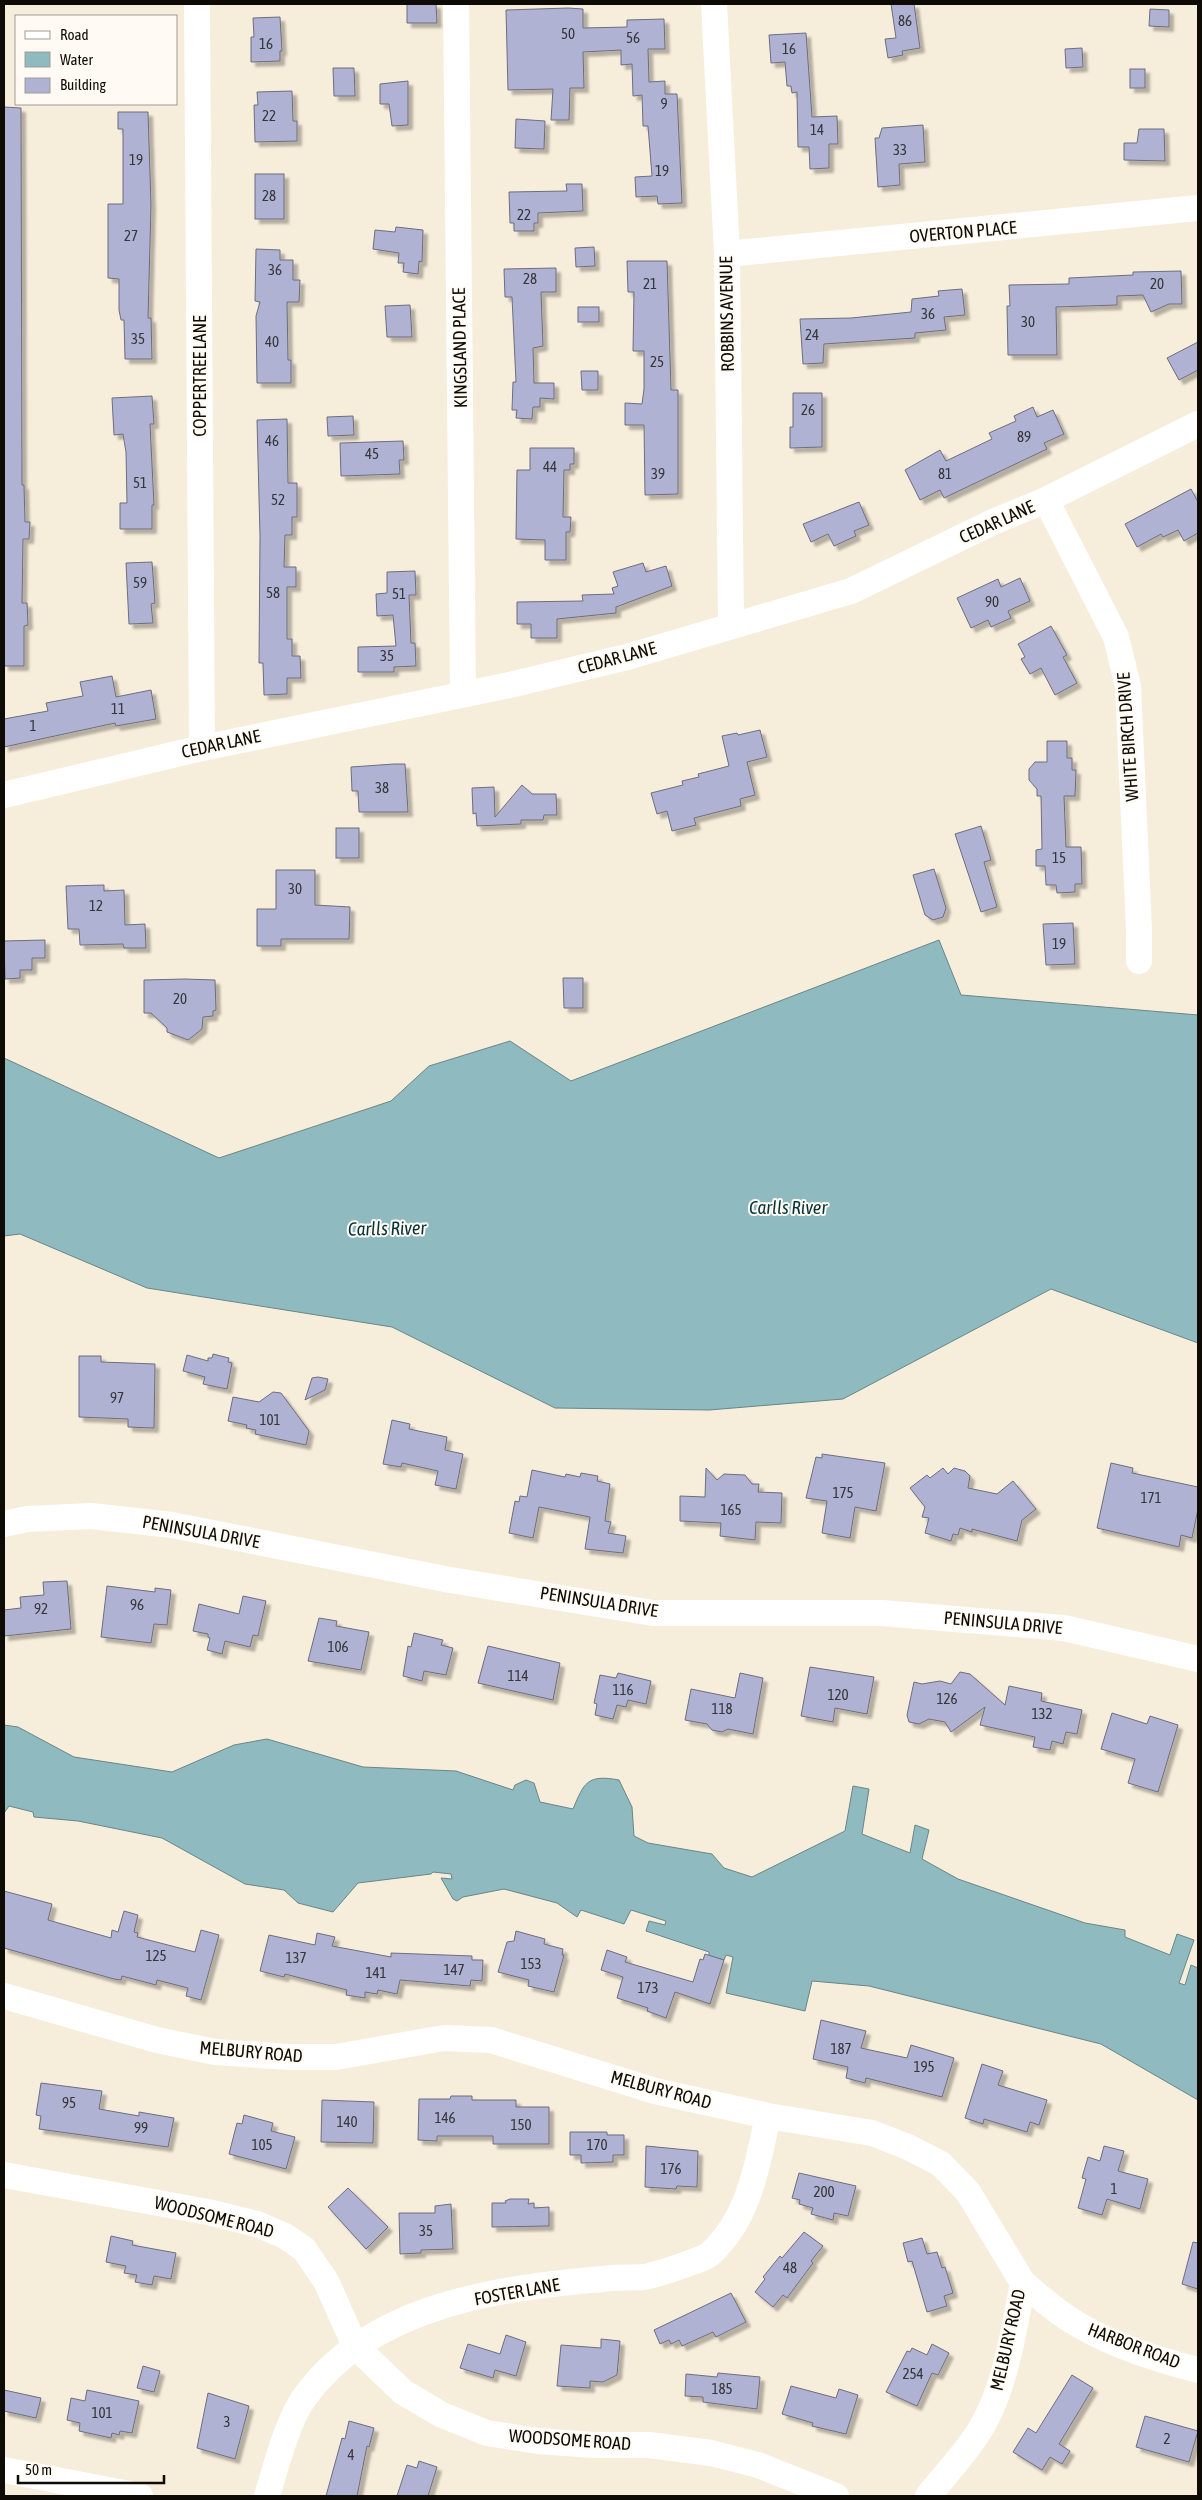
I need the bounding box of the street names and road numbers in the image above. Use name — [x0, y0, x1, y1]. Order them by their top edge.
street label: OVERTON PLACE — [909, 216, 1018, 247]
street label: ROBBINS AVENUE — [715, 256, 738, 372]
street label: KINGSLAND PLACE — [448, 287, 471, 408]
street label: COPPERTREE LANE — [189, 315, 210, 437]
street label: CEDAR LANE — [956, 496, 1038, 547]
street label: CEDAR LANE — [575, 637, 659, 678]
street label: WHITE BIRCH DRIVE — [1112, 672, 1142, 802]
street label: CEDAR LANE — [179, 725, 263, 762]
street label: PENINSULA DRIVE — [141, 1511, 262, 1552]
street label: PENINSULA DRIVE — [539, 1582, 660, 1621]
street label: PENINSULA DRIVE — [943, 1607, 1064, 1638]
street label: MELBURY ROAD — [199, 2037, 303, 2066]
street label: MELBURY ROAD — [608, 2066, 714, 2113]
street label: WOODSOME ROAD — [152, 2192, 276, 2242]
street label: FOSTER LANE — [473, 2274, 562, 2309]
street label: MELBURY ROAD — [986, 2287, 1029, 2393]
street label: HARBOR ROAD — [1085, 2318, 1183, 2373]
street label: WOODSOME ROAD — [508, 2425, 632, 2454]

